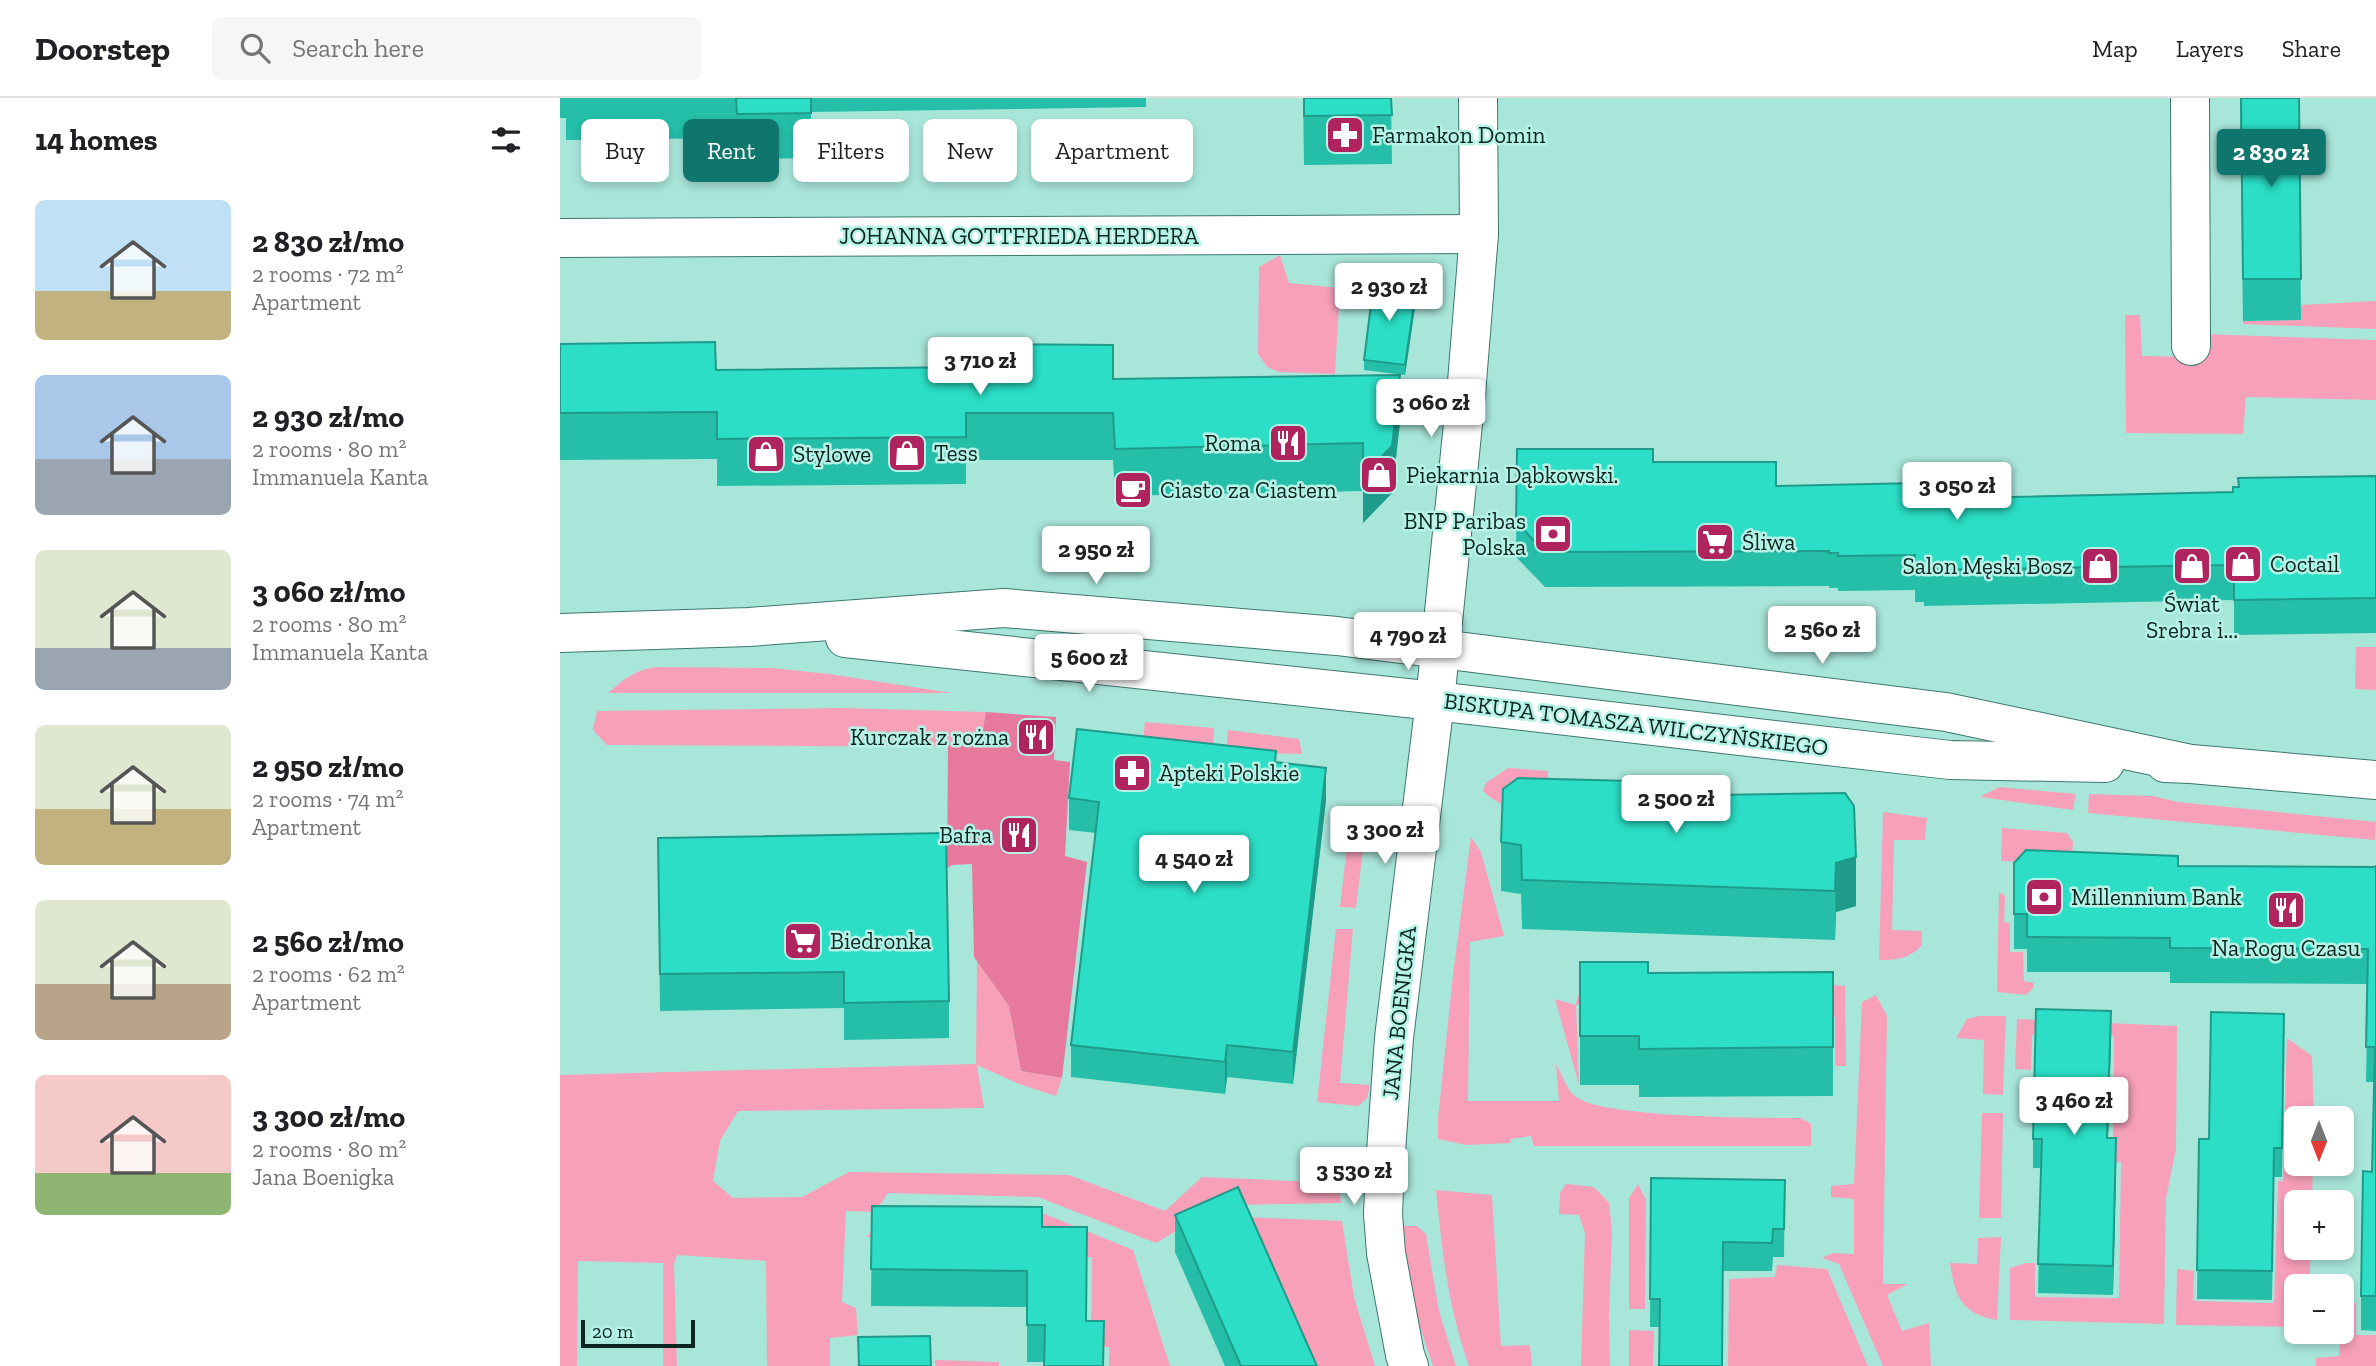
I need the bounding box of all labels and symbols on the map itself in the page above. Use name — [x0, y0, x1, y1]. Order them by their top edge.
pharmacy icon: Farmakon Domin — [1324, 114, 1366, 156]
place label: Farmakon Domin — [1372, 121, 1546, 149]
pin: 2 830 zł — [2199, 130, 2343, 189]
street label: JOHANNA GOTTFRIEDA HERDERA — [839, 222, 1200, 250]
pin: 2 930 zł — [1317, 264, 1461, 323]
pin: 3 710 zł — [908, 338, 1052, 397]
pin: 3 060 zł — [1359, 380, 1503, 439]
restaurant icon: Roma — [1267, 422, 1309, 464]
place label: Roma — [1204, 429, 1261, 457]
shop icon: Tess — [886, 432, 928, 474]
shop icon: Stylowe — [745, 433, 787, 475]
place label: Tess — [934, 439, 978, 467]
place label: Stylowe — [793, 440, 871, 468]
shop icon: Piekarnia Dąbkowski. — [1358, 454, 1400, 496]
place label: Piekarnia Dąbkowski. — [1406, 461, 1618, 489]
pin: 3 050 zł — [1885, 462, 2029, 522]
cafe icon: Ciasto za Ciastem — [1112, 469, 1154, 511]
place label: Ciasto za Ciastem — [1160, 476, 1337, 504]
place label: BNP Paribas Polska — [1403, 507, 1526, 561]
bank icon: BNP Paribas Polska — [1532, 513, 1574, 555]
supermarket icon: Śliwa — [1694, 521, 1736, 563]
pin: 2 950 zł — [1024, 526, 1168, 586]
place label: Śliwa — [1742, 528, 1795, 556]
shop icon: Coctail — [2222, 543, 2264, 585]
shop icon: Salon Męski Bosz — [2079, 545, 2121, 587]
shop icon: Świat Srebra i... — [2171, 545, 2213, 587]
place label: Coctail — [2270, 550, 2339, 578]
place label: Salon Męski Bosz — [1903, 552, 2073, 580]
place label: Świat Srebra i... — [2146, 590, 2238, 644]
pin: 2 560 zł — [1750, 606, 1894, 666]
pin: 4 790 zł — [1336, 612, 1480, 672]
pin: 5 600 zł — [1017, 634, 1161, 694]
street label: BISKUPA TOMASZA WILCZYŃSKIEGO — [1442, 687, 1830, 761]
restaurant icon: Kurczak z rożna — [1015, 716, 1057, 758]
place label: Kurczak z rożna — [850, 723, 1009, 751]
pharmacy icon: Apteki Polskie — [1111, 752, 1153, 794]
place label: Apteki Polskie — [1159, 759, 1299, 787]
pin: 2 500 zł — [1604, 776, 1748, 835]
pin: 3 300 zł — [1313, 806, 1457, 866]
restaurant icon: Bafra — [998, 814, 1040, 856]
place label: Bafra — [939, 821, 992, 849]
pin: 4 540 zł — [1122, 836, 1266, 895]
bank icon: Millennium Bank — [2023, 876, 2065, 918]
place label: Millennium Bank — [2071, 883, 2242, 911]
restaurant icon: Na Rogu Czasu — [2265, 889, 2307, 931]
supermarket icon: Biedronka — [782, 920, 824, 962]
street label: JANA BOENIGKA — [1376, 924, 1422, 1101]
place label: Biedronka — [830, 927, 931, 955]
place label: Na Rogu Czasu — [2212, 934, 2361, 962]
pin: 3 460 zł — [2002, 1077, 2146, 1137]
north arrow — [2284, 1106, 2354, 1176]
pin: 3 530 zł — [1282, 1148, 1426, 1207]
scale bar — [581, 1317, 695, 1349]

